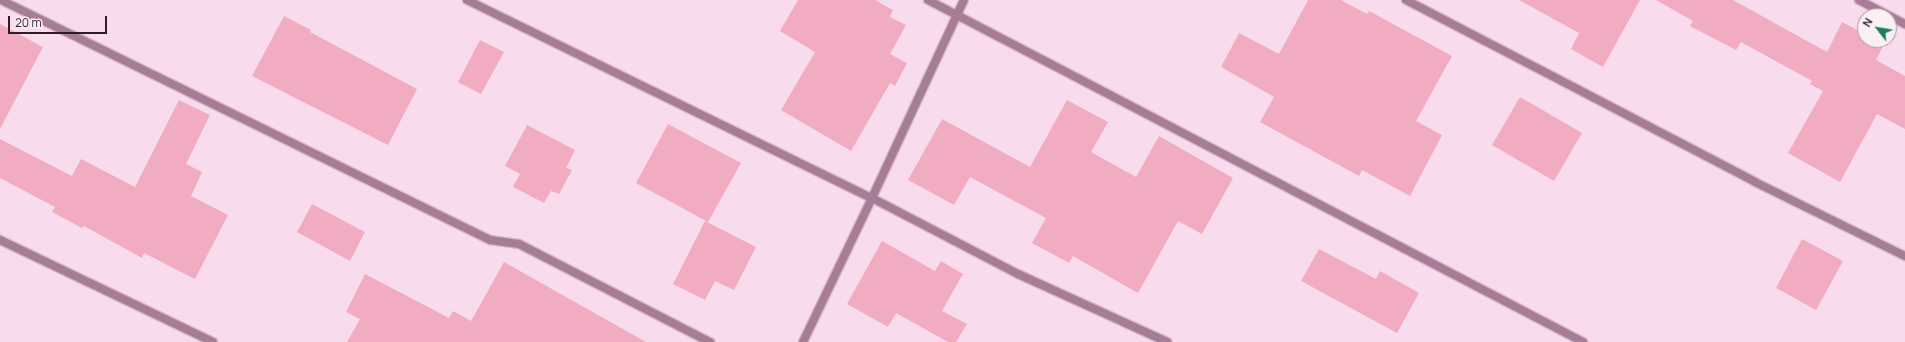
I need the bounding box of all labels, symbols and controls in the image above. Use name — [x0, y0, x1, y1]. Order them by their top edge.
scale bar — [10, 8, 109, 34]
north arrow — [1857, 8, 1897, 48]
text: 20 m — [15, 14, 42, 31]
text: N — [1859, 15, 1876, 29]

